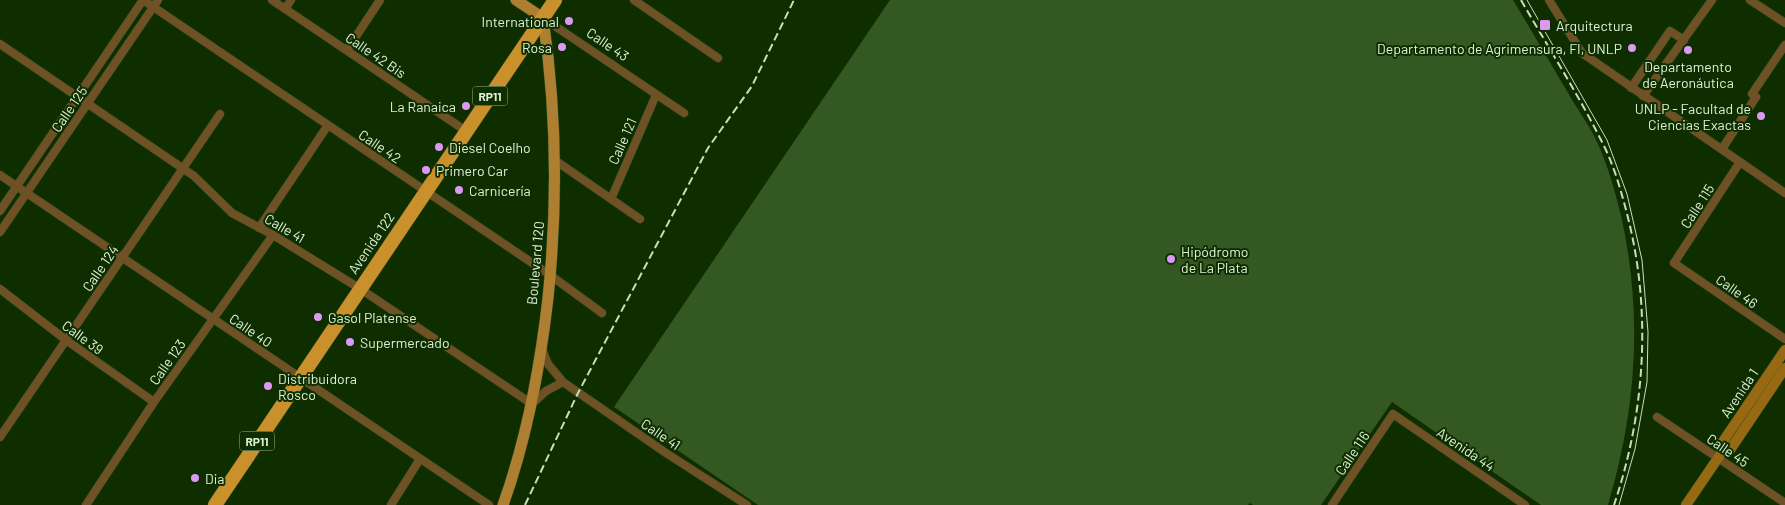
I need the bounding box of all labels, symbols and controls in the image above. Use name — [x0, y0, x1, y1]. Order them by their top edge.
place label: International — [482, 13, 559, 30]
marker: International — [563, 15, 575, 27]
place label: Arquitectura — [1556, 17, 1633, 34]
marker: Arquitectura — [1538, 18, 1552, 32]
street label: Calle 43 — [584, 24, 632, 64]
street label: Calle 42 Bis — [342, 29, 410, 82]
place label: Rosa — [522, 39, 552, 56]
place label: Departamento de Agrimensura, FI, UNLP — [1377, 40, 1622, 57]
marker: Rosa — [556, 41, 568, 53]
marker: Departamento de Agrimensura, FI, UNLP — [1626, 42, 1638, 54]
marker: Departamento de Aeronáutica — [1682, 44, 1694, 56]
place label: Departamento de Aeronáutica — [1642, 58, 1734, 91]
street label: Calle 125 — [47, 83, 91, 135]
road number: RP11 — [472, 86, 508, 105]
place label: La Ranaica — [390, 98, 456, 115]
marker: La Ranaica — [460, 100, 472, 112]
place label: UNLP - Facultad de Ciencias Exactas — [1635, 100, 1751, 133]
marker: UNLP - Facultad de Ciencias Exactas — [1755, 110, 1767, 122]
street label: Calle 121 — [604, 115, 640, 167]
street label: Calle 42 — [356, 126, 404, 166]
place label: Diesel Coelho — [449, 139, 531, 156]
marker: Diesel Coelho — [433, 141, 445, 153]
place label: Primero Car — [436, 162, 508, 179]
marker: Primero Car — [420, 164, 432, 176]
street label: Calle 115 — [1676, 181, 1718, 231]
place label: Carnicería — [469, 182, 531, 199]
marker: Carnicería — [453, 184, 465, 196]
street label: Avenida 122 — [344, 209, 398, 277]
street label: Calle 41 — [262, 210, 308, 246]
street label: Boulevard 120 — [523, 220, 547, 306]
street label: Calle 124 — [78, 242, 122, 294]
place label: Hipódromo de La Plata — [1181, 243, 1248, 276]
marker: Hipódromo de La Plata — [1165, 253, 1177, 265]
street label: Calle 46 — [1713, 271, 1761, 311]
place label: Gasol Platense — [328, 309, 417, 326]
street label: Calle 40 — [226, 310, 276, 350]
marker: Gasol Platense — [312, 311, 324, 323]
street label: Calle 39 — [59, 316, 107, 358]
place label: Supermercado — [360, 334, 450, 351]
street label: Calle 123 — [145, 336, 189, 388]
marker: Supermercado — [344, 336, 356, 348]
street label: Avenida 1 — [1716, 365, 1762, 421]
place label: Distribuidora Rosco — [278, 370, 357, 403]
marker: Distribuidora Rosco — [262, 380, 274, 392]
street label: Calle 41 — [638, 415, 684, 453]
street label: Avenida 44 — [1434, 423, 1498, 475]
street label: Calle 116 — [1331, 428, 1373, 478]
street label: Calle 45 — [1704, 430, 1752, 470]
road number: RP11 — [240, 432, 274, 451]
place label: Dia — [205, 470, 224, 487]
marker: Dia — [189, 472, 201, 484]

